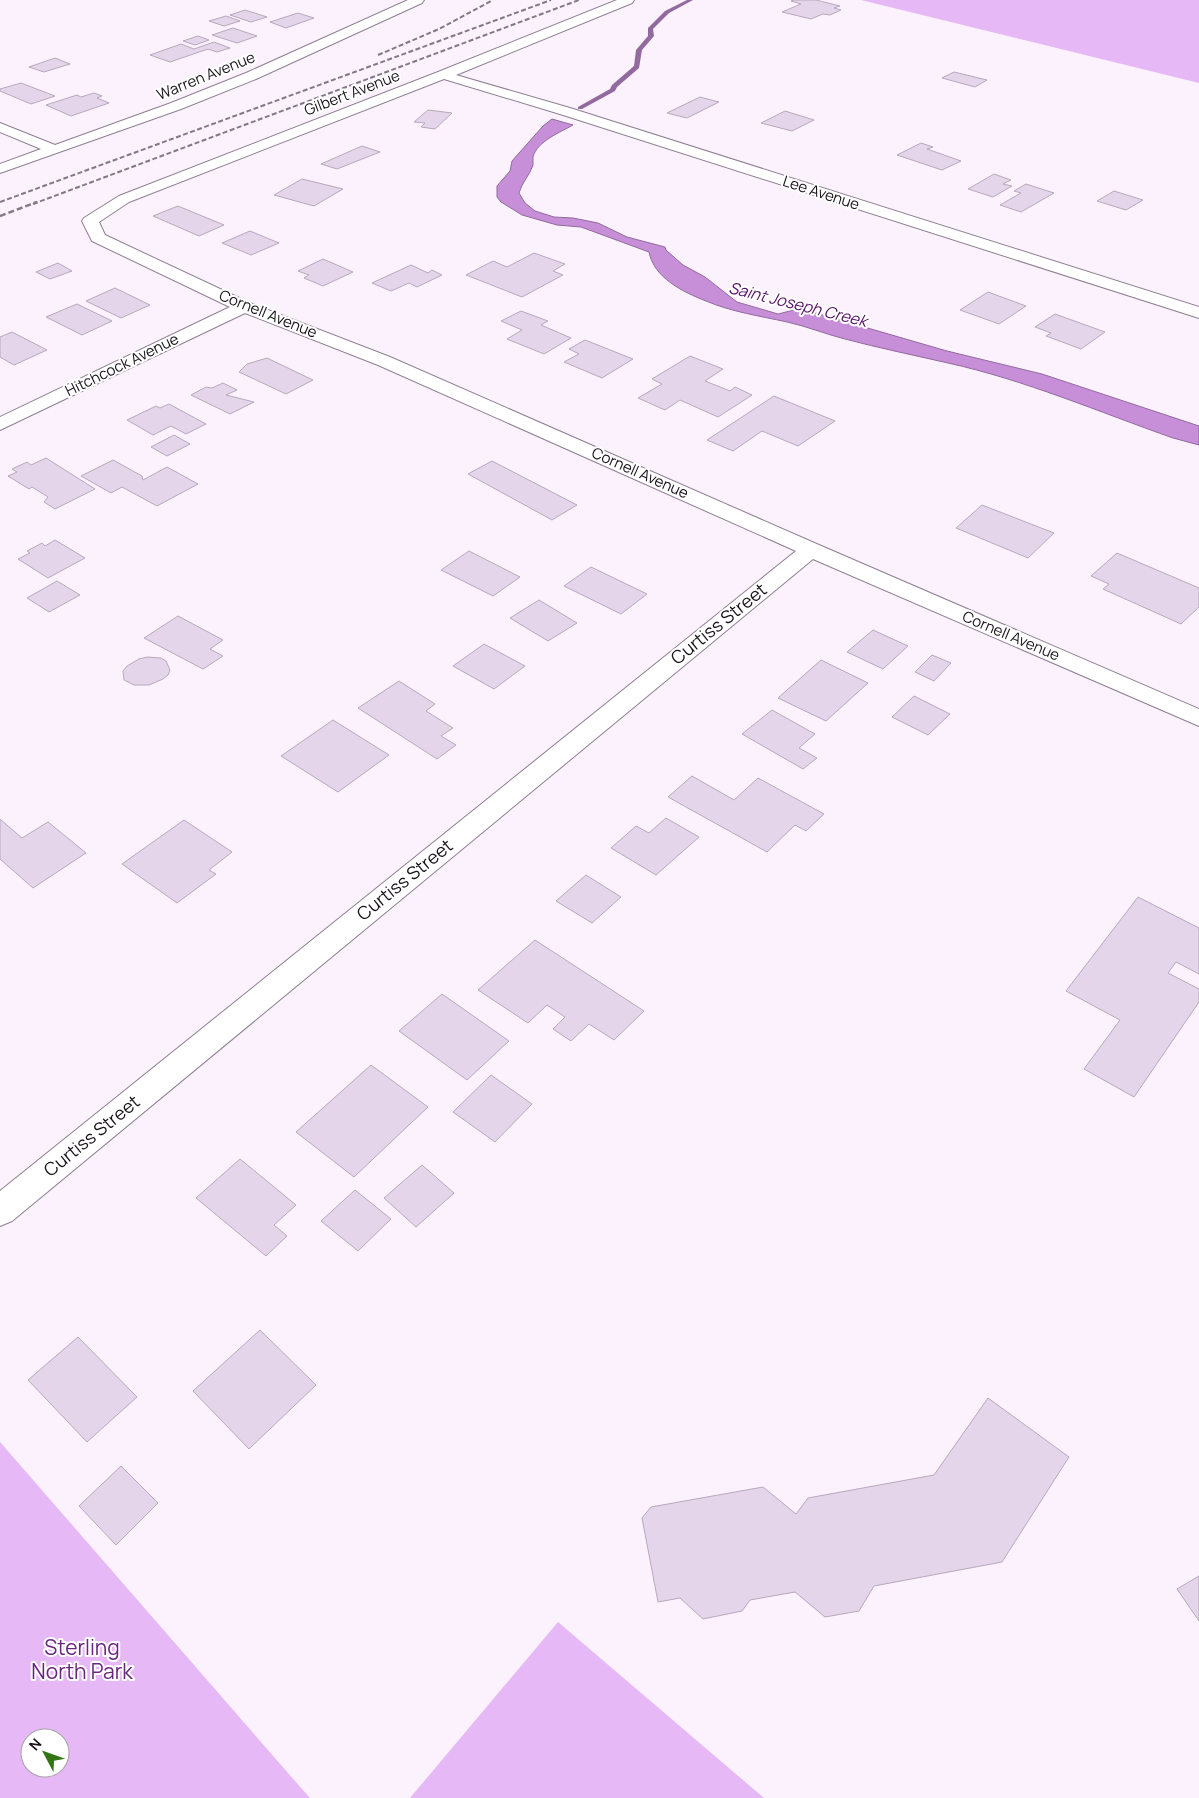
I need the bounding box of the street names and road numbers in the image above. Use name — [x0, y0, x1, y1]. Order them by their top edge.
street label: Warren Avenue — [154, 46, 258, 105]
street label: Gilbert Avenue — [301, 65, 403, 120]
street label: Lee Avenue — [780, 170, 862, 215]
street label: Cornell Avenue — [216, 284, 321, 343]
street label: Hitchcock Avenue — [62, 328, 182, 401]
street label: Cornell Avenue — [588, 442, 692, 503]
street label: Curtiss Street — [665, 577, 771, 669]
street label: Cornell Avenue — [959, 606, 1063, 666]
street label: Curtiss Street — [351, 833, 457, 925]
street label: Curtiss Street — [38, 1089, 144, 1181]

